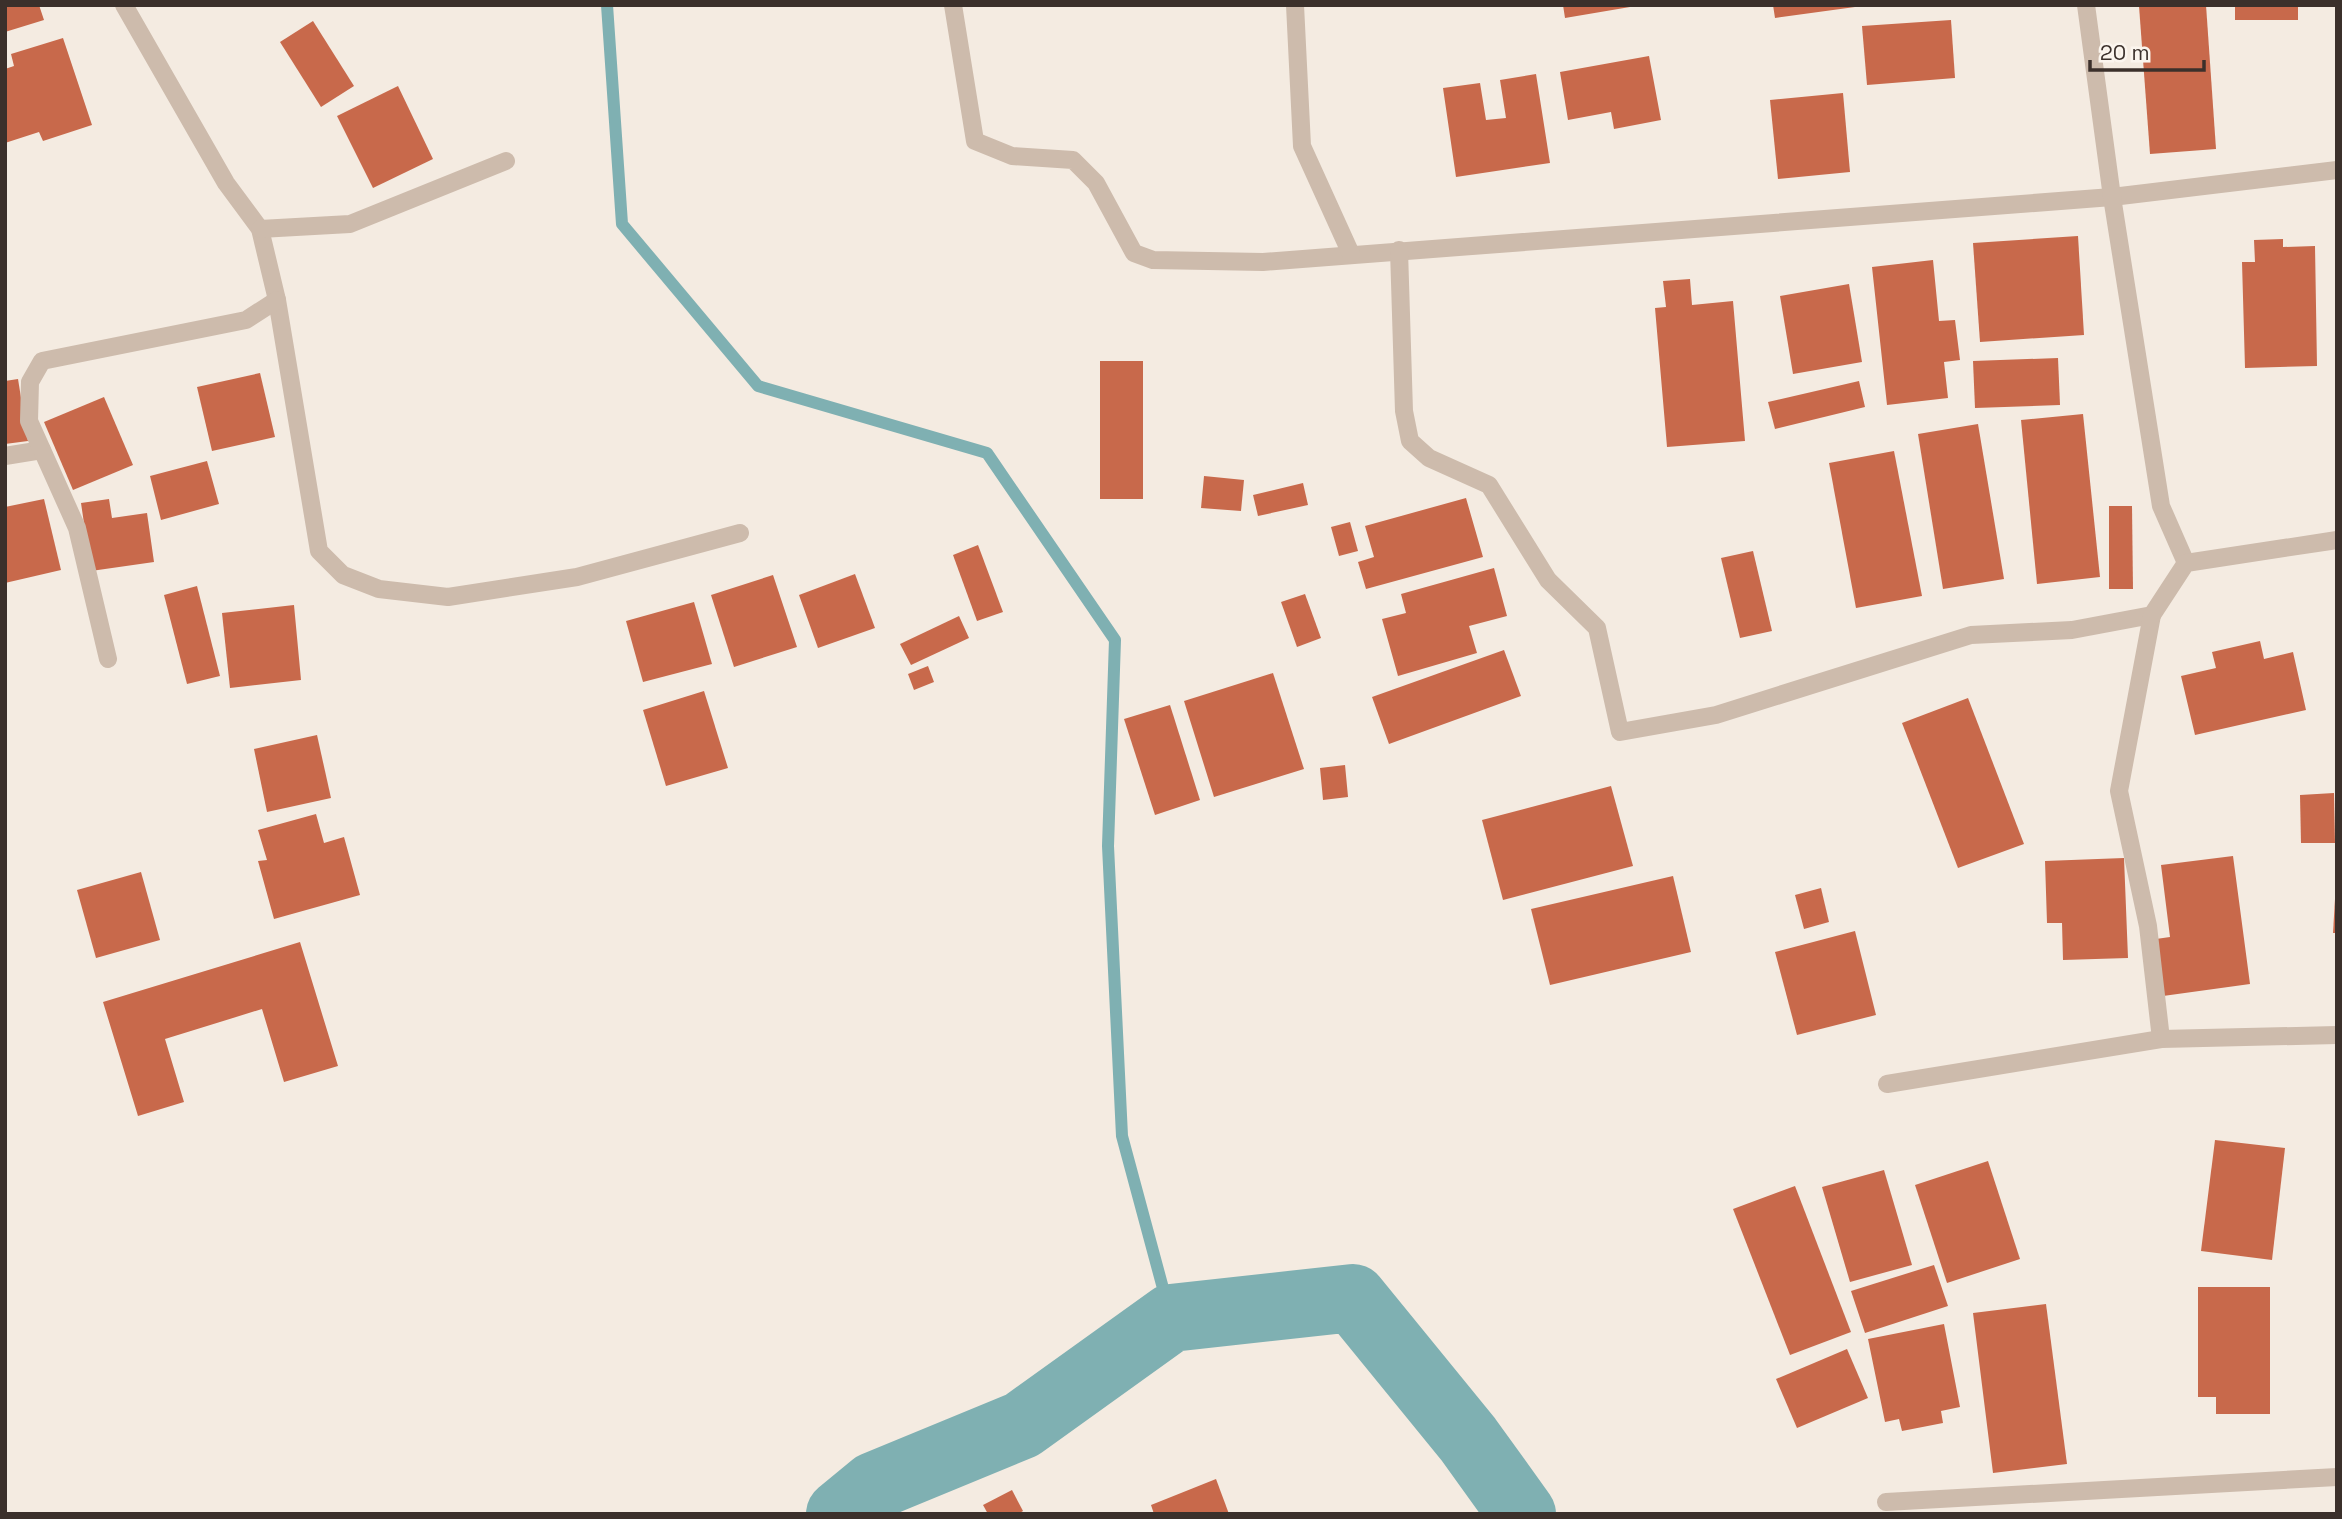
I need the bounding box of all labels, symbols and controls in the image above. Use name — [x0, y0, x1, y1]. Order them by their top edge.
scale bar — [2090, 28, 2204, 72]
text: 20 m — [2100, 39, 2150, 66]

